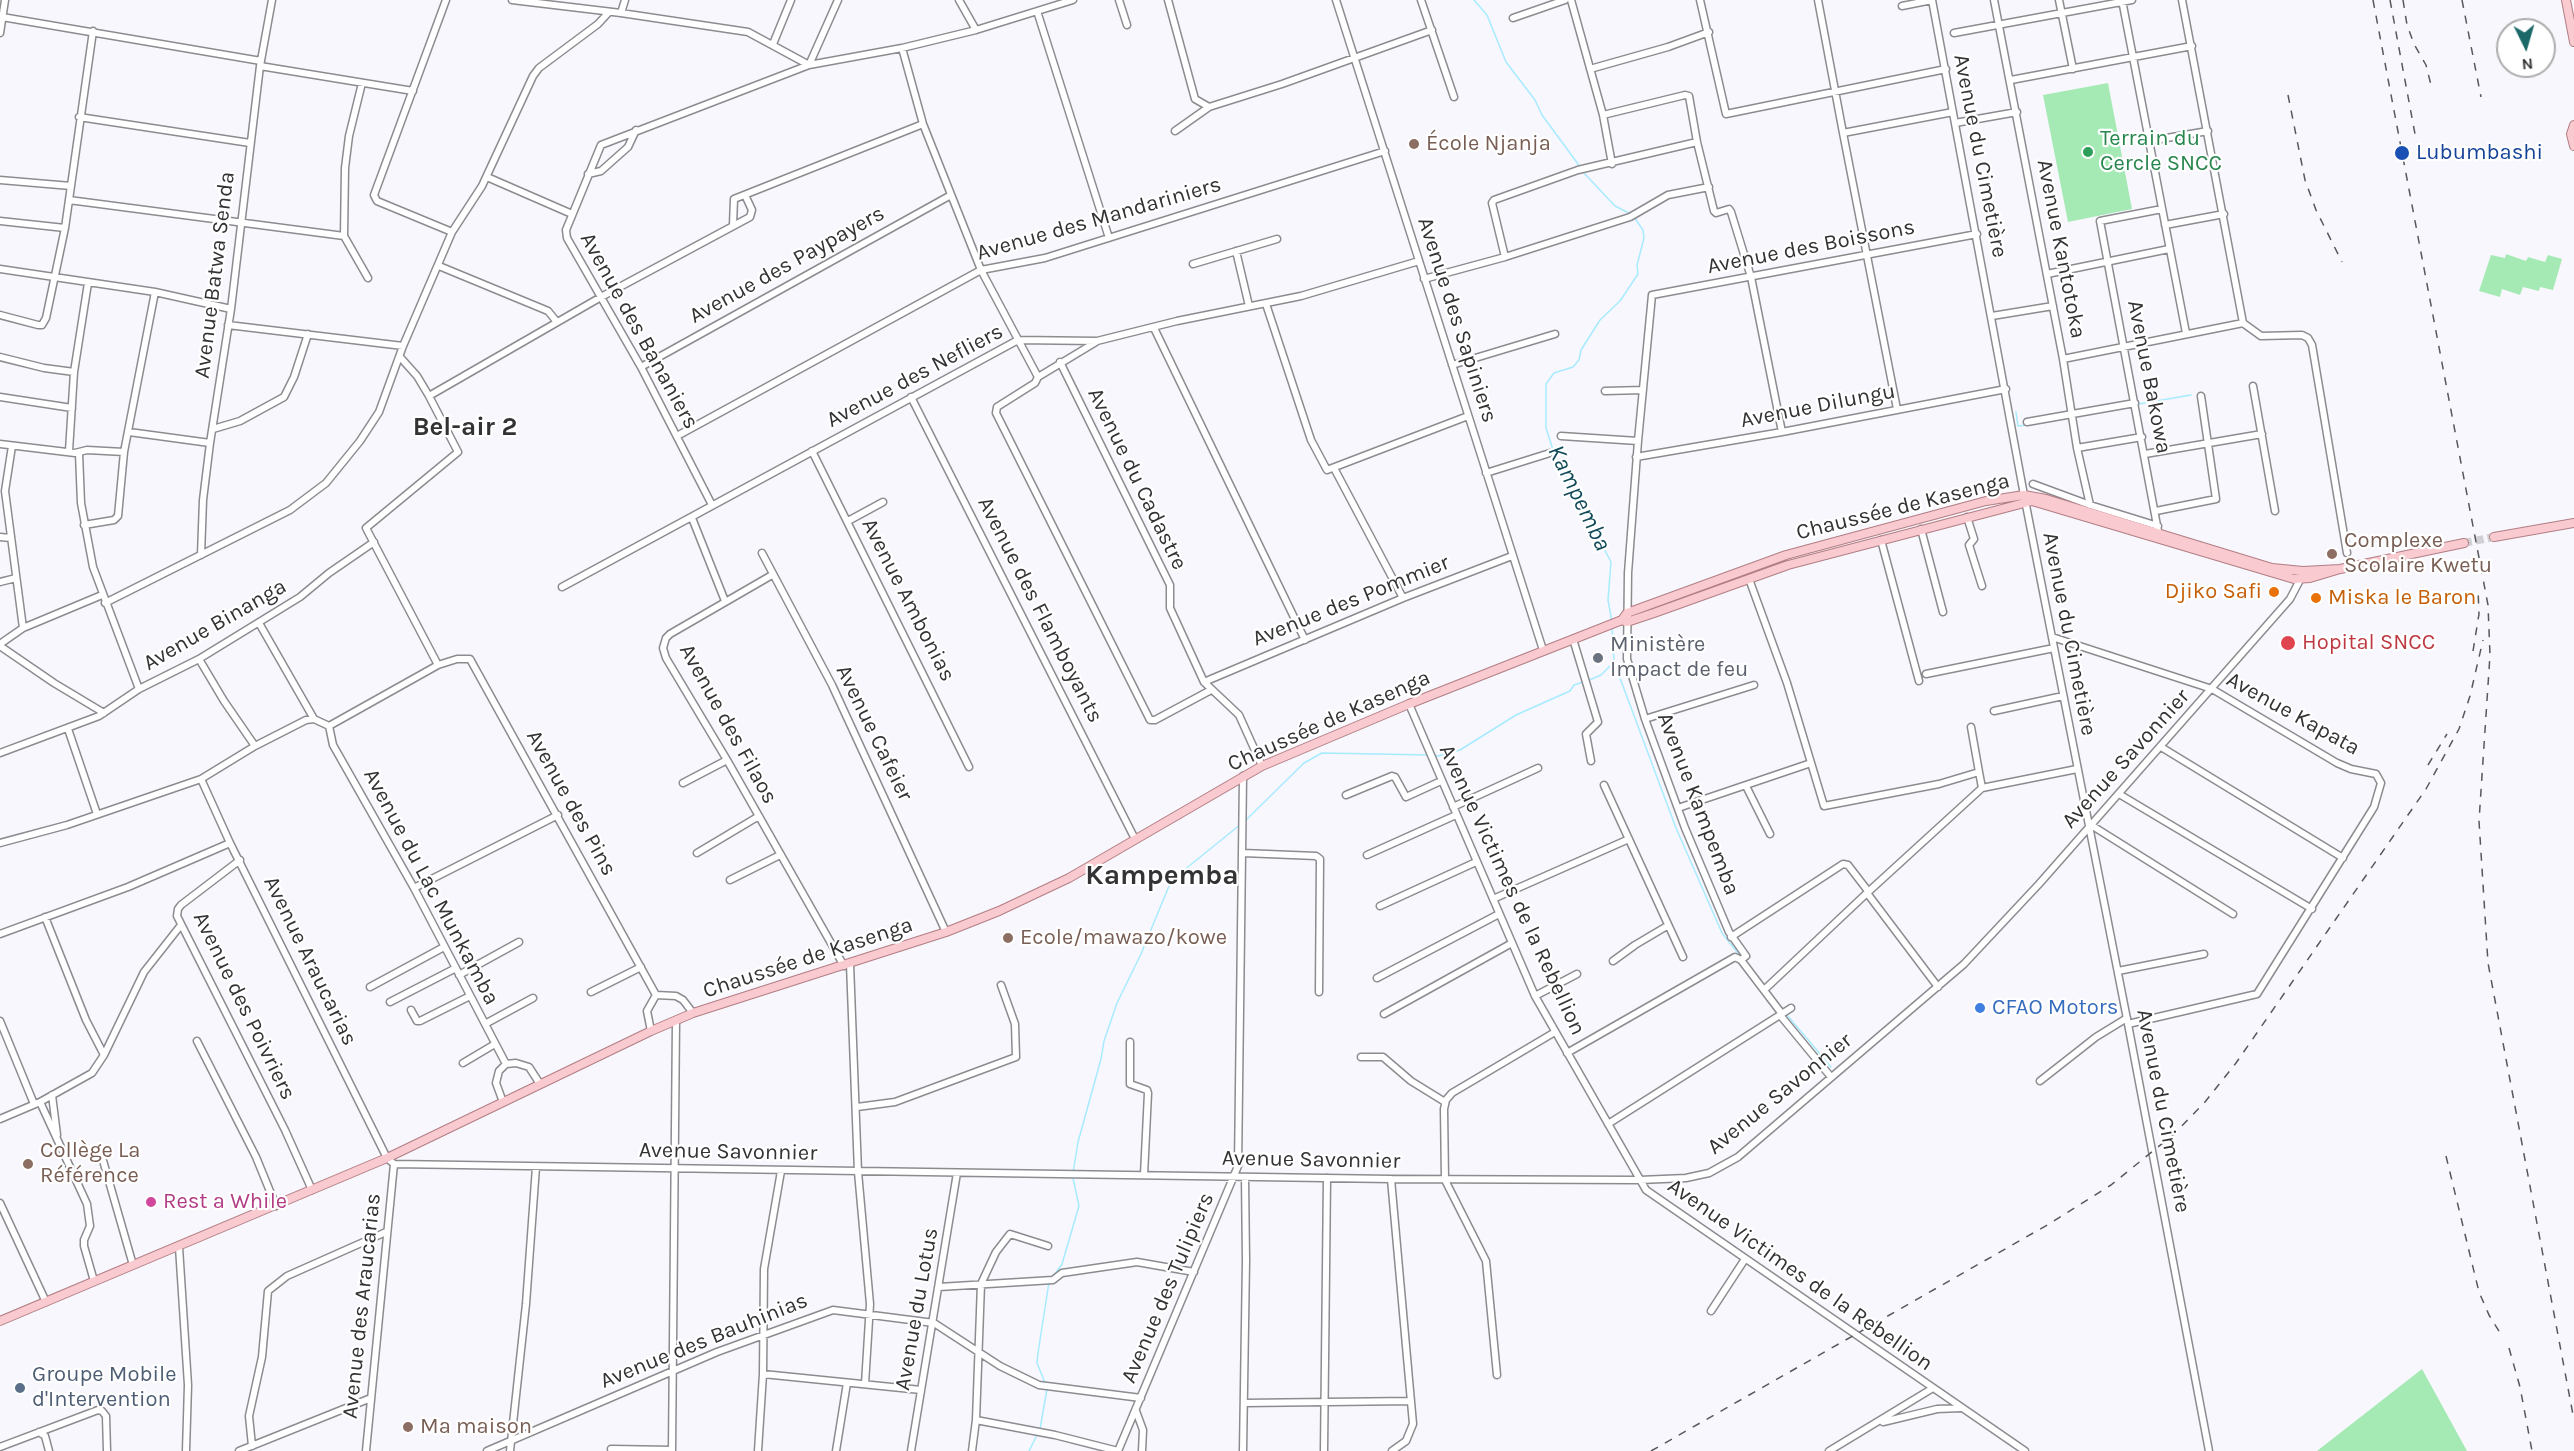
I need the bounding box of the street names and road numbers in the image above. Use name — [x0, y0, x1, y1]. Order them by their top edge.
street label: Avenue du Cimetière — [1947, 52, 2013, 260]
street label: Avenue Kantotoka — [2031, 157, 2091, 341]
street label: Avenue Batwa Senda — [189, 170, 241, 380]
street label: Avenue des Mandariniers — [974, 171, 1224, 267]
street label: Avenue des Paypayers — [685, 200, 889, 330]
street label: Avenue des Sapiniers — [1411, 214, 1503, 426]
street label: Avenue des Boissons — [1705, 214, 1917, 280]
street label: Avenue des Bananiers — [574, 228, 704, 434]
street label: Avenue Bakowa — [2121, 298, 2177, 456]
street label: Avenue des Nefliers — [822, 318, 1008, 434]
street label: Avenue Dilungu — [1738, 378, 1898, 434]
street label: Avenue du Cadastre — [1082, 384, 1192, 574]
street label: Chaussée de Kasenga — [1794, 468, 2012, 546]
street label: Avenue des Flamboyants — [972, 493, 1108, 727]
street label: Avenue Ambonias — [856, 514, 960, 686]
street label: Avenue du Cimetière — [2036, 530, 2102, 738]
street label: Avenue des Pommier — [1249, 549, 1453, 653]
street label: Avenue Binanga — [139, 573, 291, 677]
street label: Avenue des Filaos — [673, 639, 783, 809]
street label: Avenue Cafeier — [830, 661, 918, 805]
street label: Chaussée de Kasenga — [1224, 664, 1434, 778]
street label: Avenue Kapata — [2222, 666, 2364, 762]
street label: Avenue Savonnier — [2056, 684, 2196, 834]
street label: Avenue Kampemba — [1651, 709, 1745, 899]
street label: Avenue des Pins — [520, 726, 622, 880]
street label: Avenue Victimes de la Rebellion — [1433, 740, 1591, 1040]
street label: Avenue du Lac Munkamba — [357, 764, 505, 1010]
street label: Avenue Araucarias — [258, 872, 362, 1050]
street label: Avenue des Poivriers — [187, 908, 301, 1104]
street label: Chaussée de Kasenga — [700, 912, 916, 1004]
street label: Avenue du Cimetière — [2130, 1007, 2196, 1215]
street label: Avenue Savonnier — [1702, 1028, 1858, 1160]
street label: Avenue Savonnier — [639, 1137, 817, 1167]
street label: Avenue Savonnier — [1222, 1145, 1400, 1175]
street label: Avenue Victimes de la Rebellion — [1662, 1173, 1938, 1377]
street label: Avenue des Tulipiers — [1116, 1189, 1220, 1387]
street label: Avenue des Araucarias — [337, 1192, 387, 1420]
street label: Avenue du Lotus — [890, 1226, 944, 1392]
street label: Avenue des Bauhinias — [597, 1287, 811, 1395]

